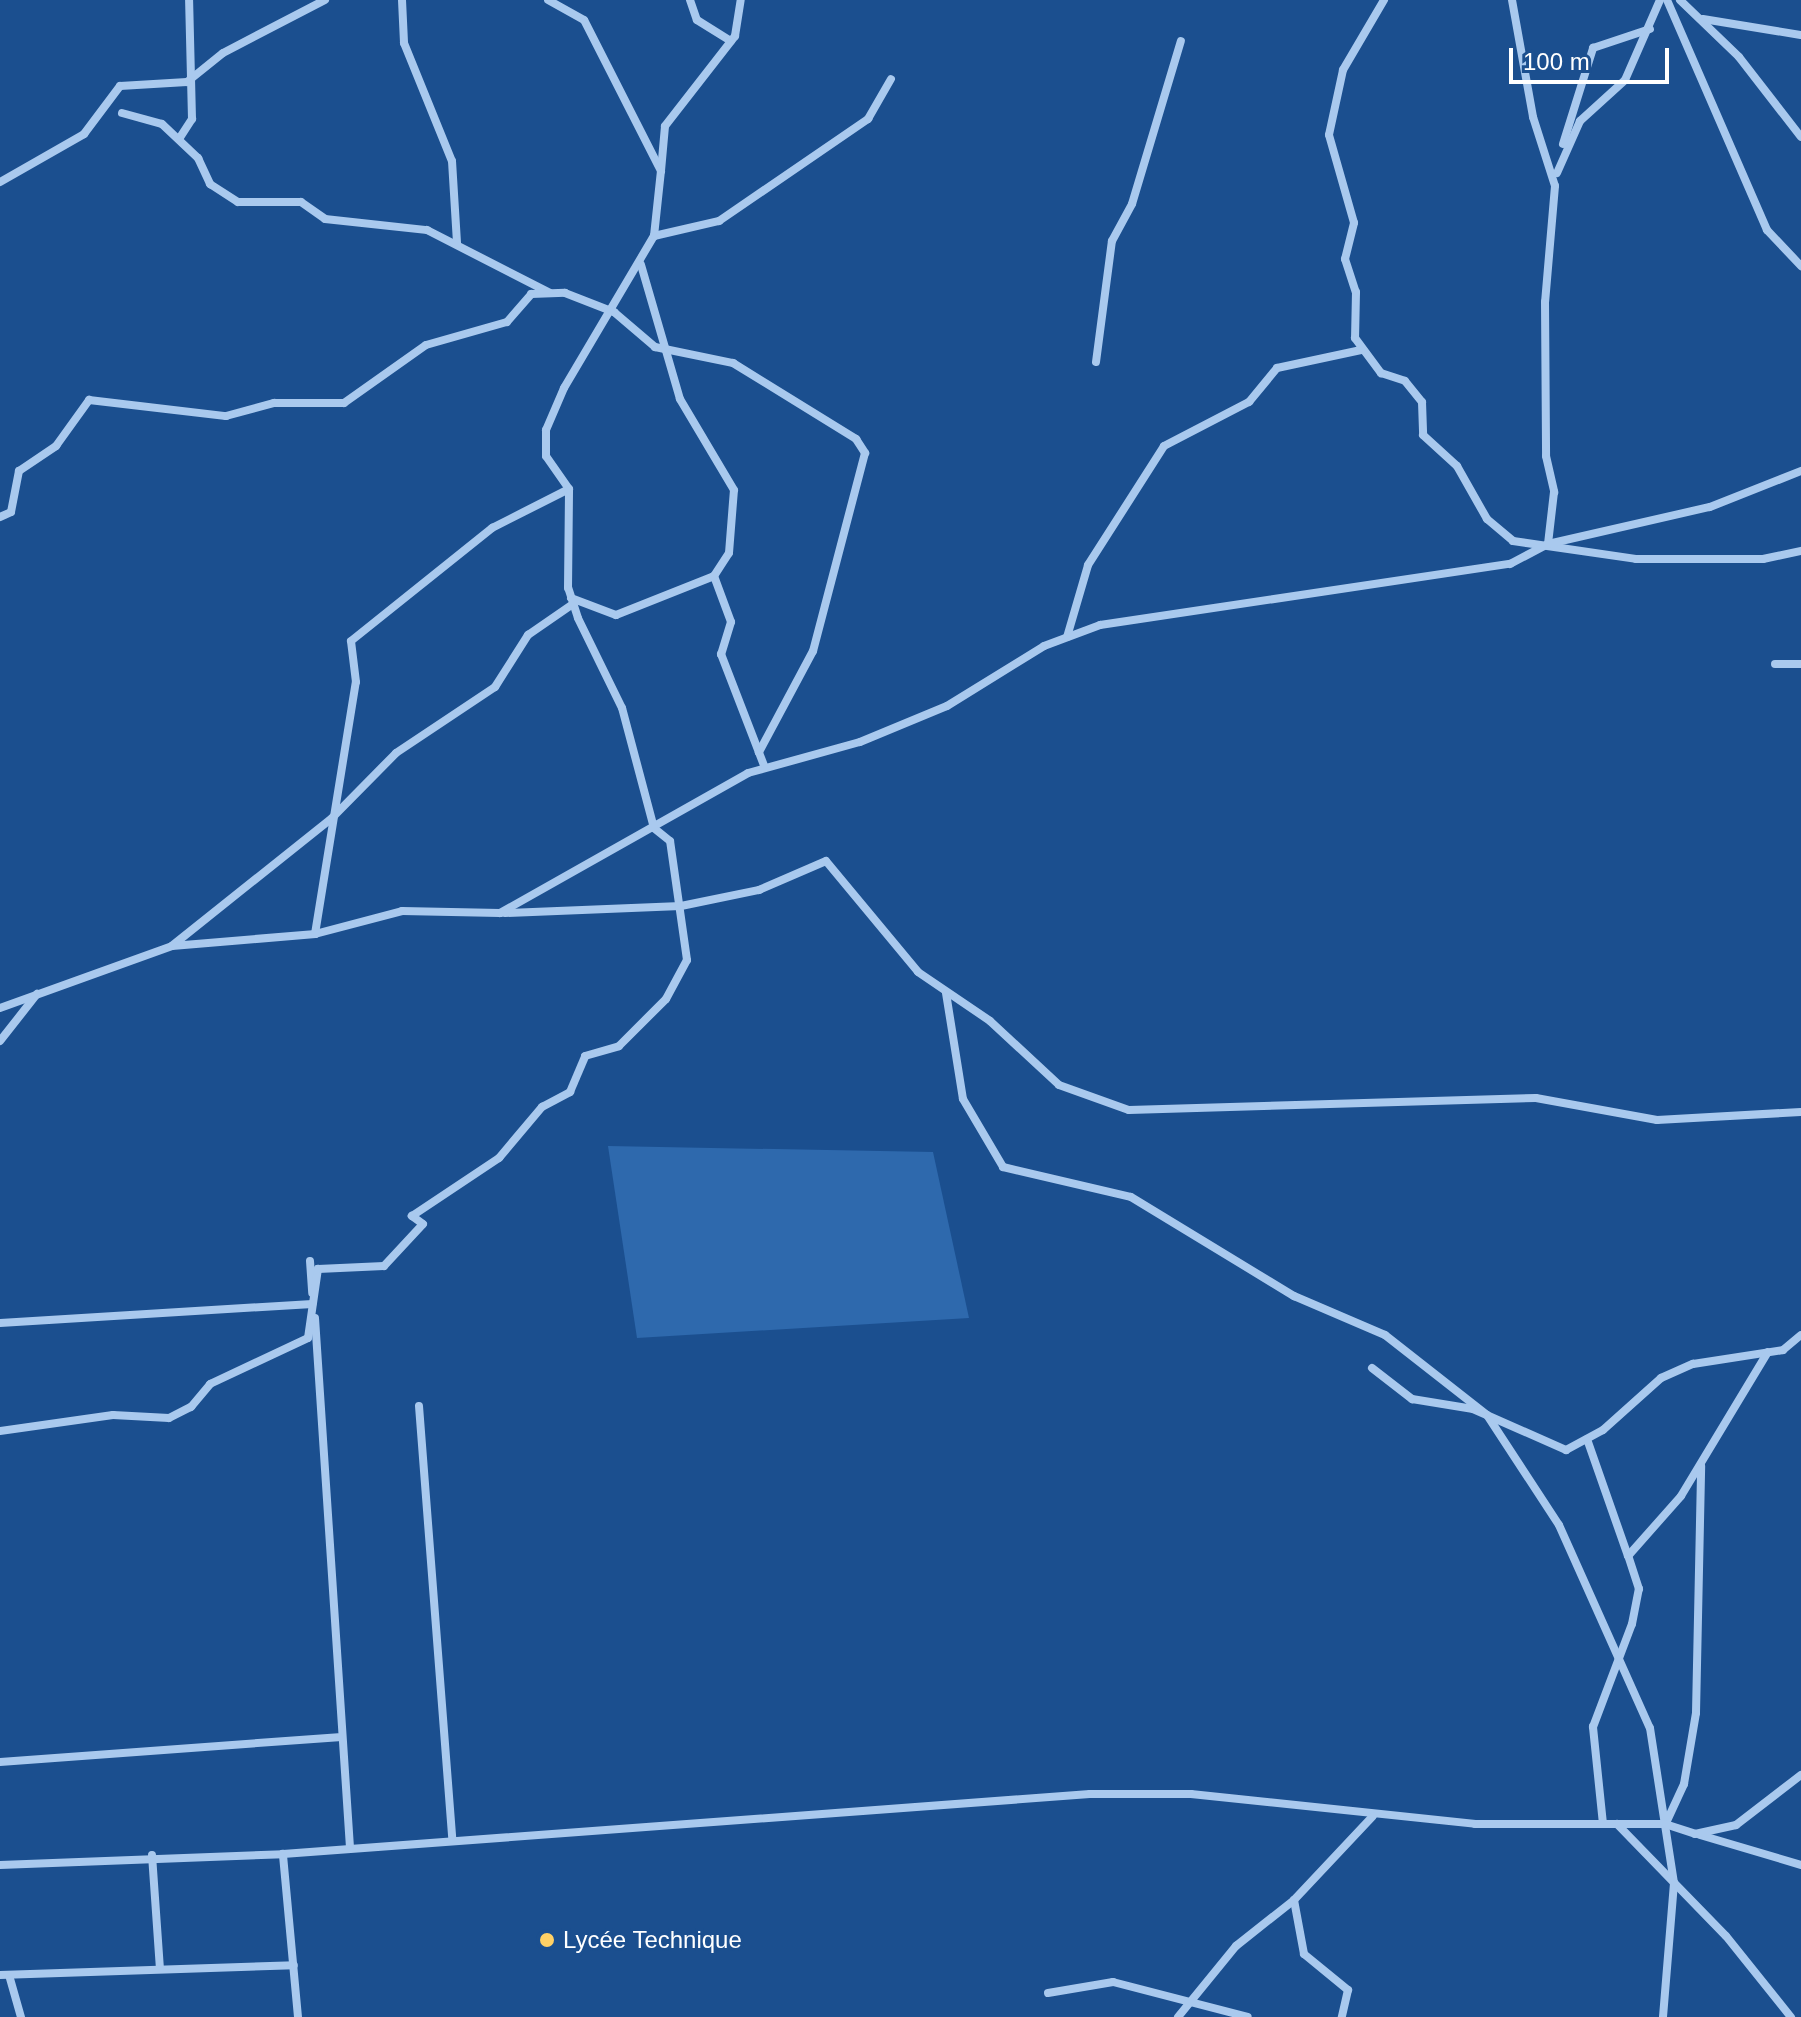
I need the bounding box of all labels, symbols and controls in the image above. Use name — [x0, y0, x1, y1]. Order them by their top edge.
scale bar — [1513, 32, 1673, 82]
text: 100 m — [1523, 48, 1590, 75]
place label: Lycée Technique — [563, 1926, 742, 1954]
marker: Lycée Technique — [538, 1931, 556, 1949]

